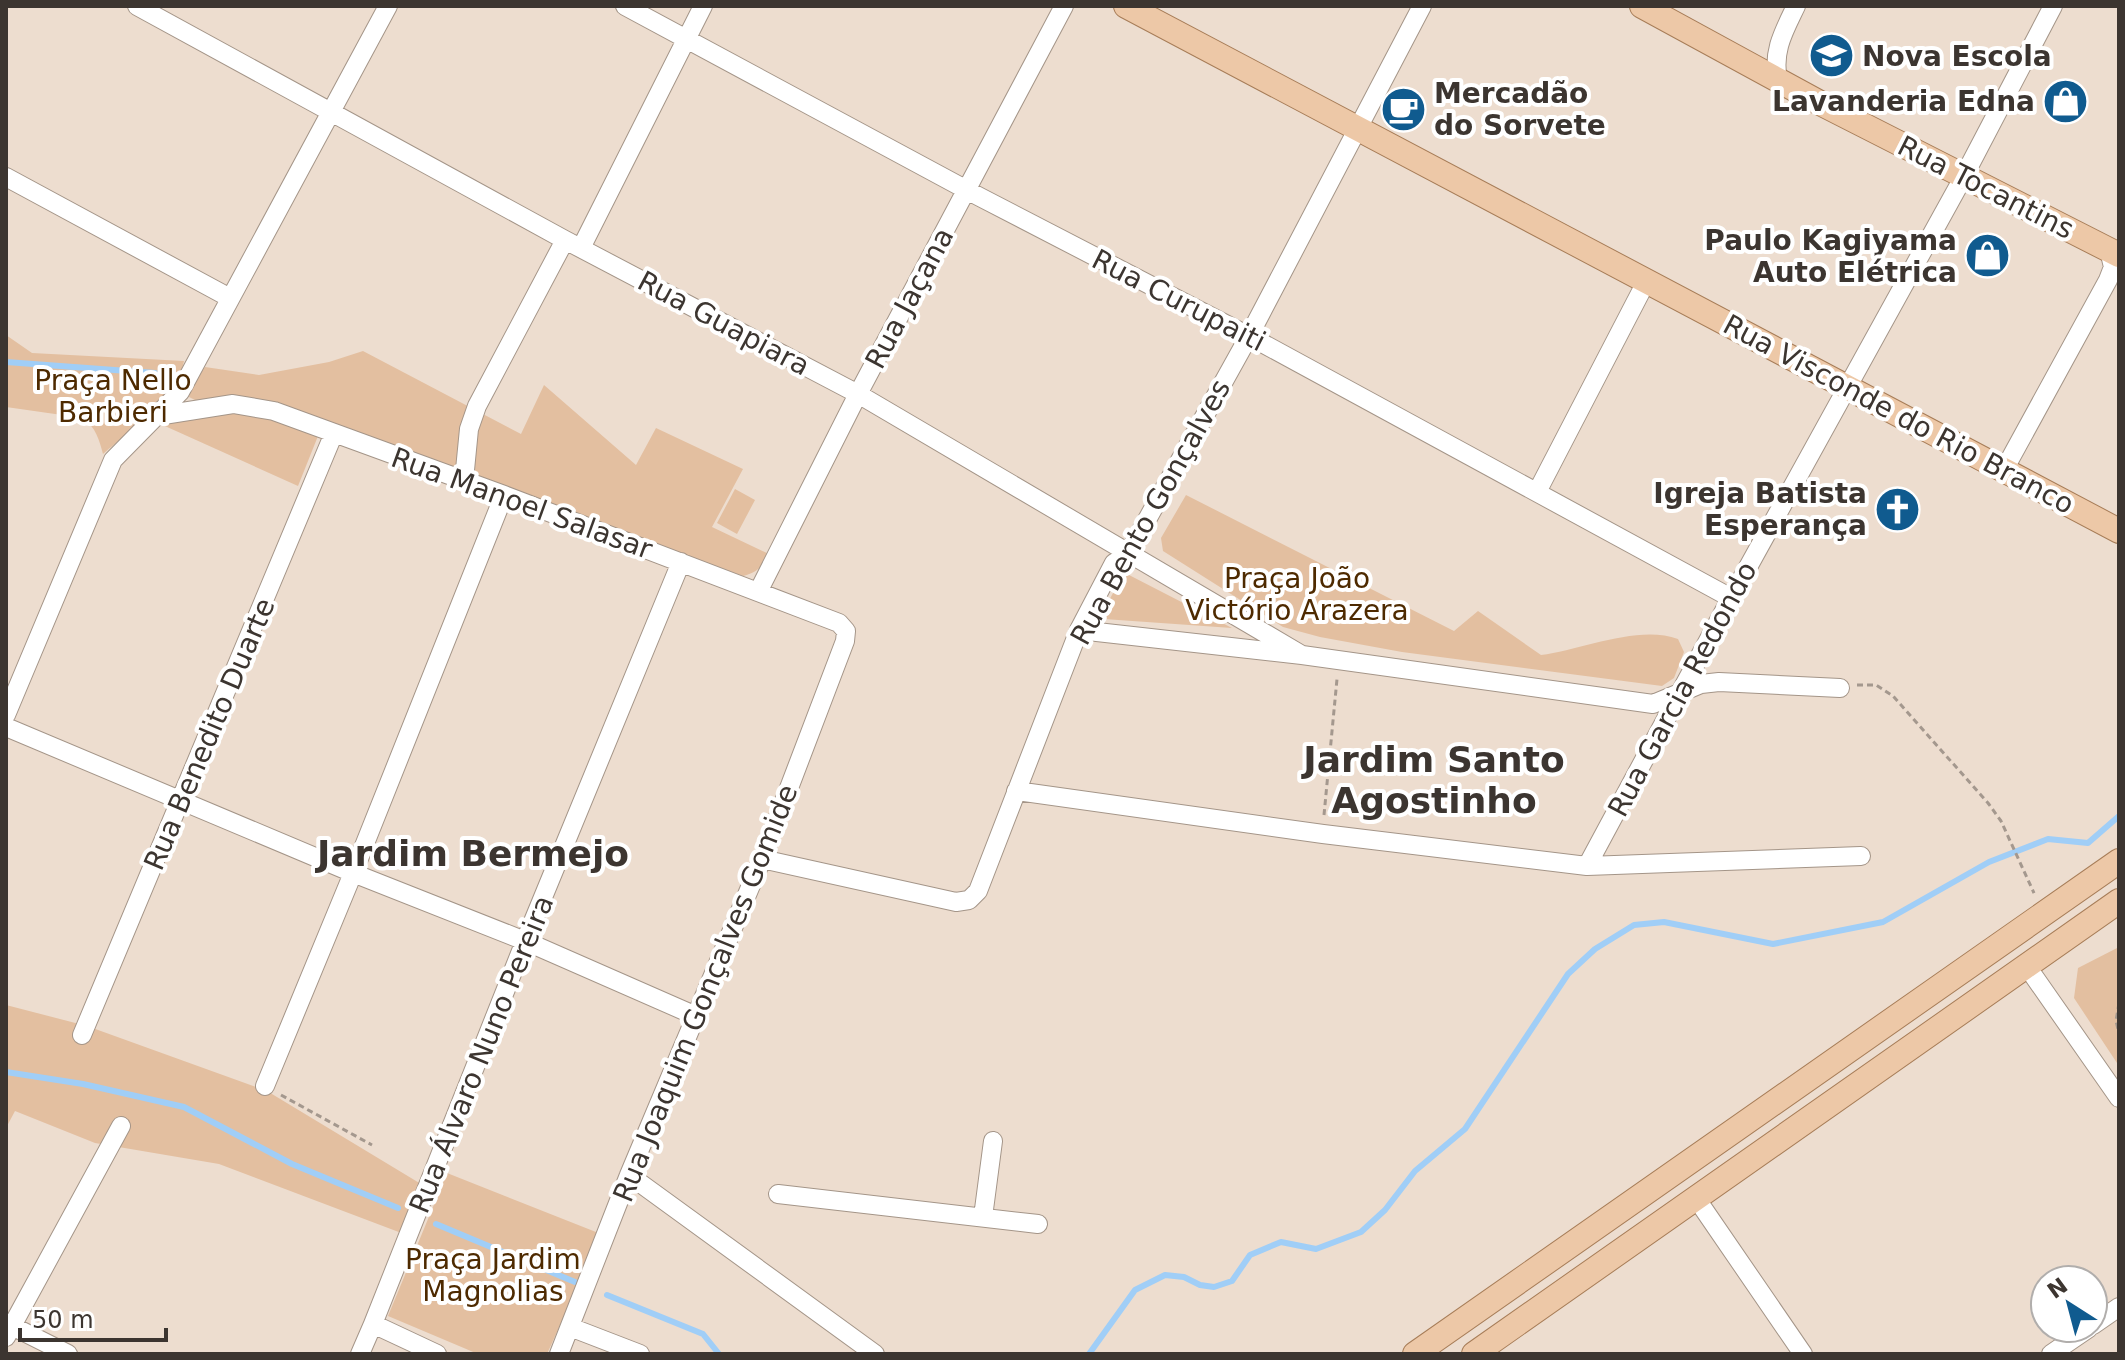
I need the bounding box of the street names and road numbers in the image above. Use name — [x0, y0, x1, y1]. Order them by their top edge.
street label: Rua Tocantins — [1892, 129, 2079, 246]
street label: Rua Jaçana — [859, 222, 960, 374]
street label: Rua Curupaiti — [1087, 243, 1271, 358]
street label: Rua Guapiara — [632, 264, 815, 383]
street label: Rua Visconde do Rio Branco — [1718, 308, 2080, 521]
street label: Rua Bento Gonçalves — [1064, 374, 1237, 651]
street label: Rua Manoel Salasar — [387, 441, 657, 566]
street label: Rua Garcia Redondo — [1601, 556, 1764, 822]
street label: Rua Benedito Duarte — [137, 593, 282, 875]
street label: Rua Joaquim Gonçalves Gomide — [606, 780, 805, 1207]
street label: Rua Álvaro Nuno Pereira — [402, 890, 560, 1218]

